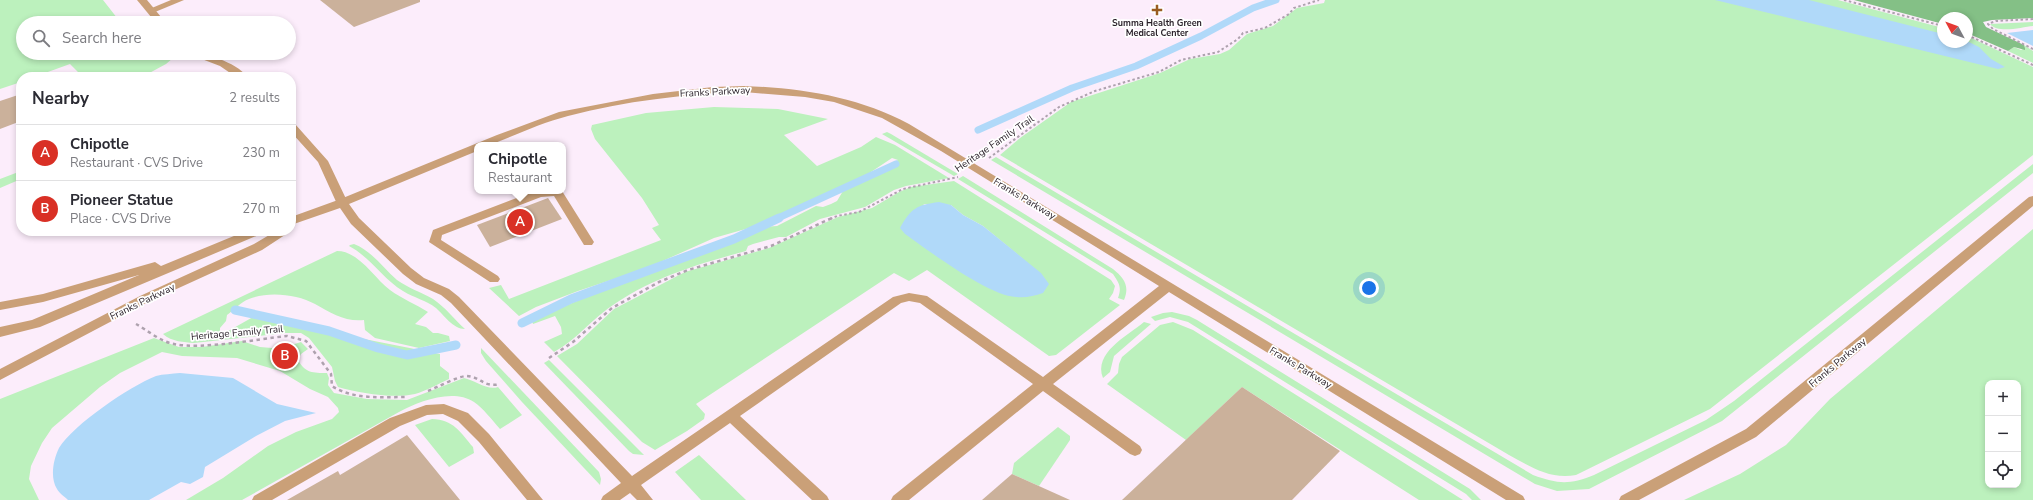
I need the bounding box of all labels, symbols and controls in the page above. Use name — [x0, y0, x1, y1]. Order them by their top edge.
marker: Summa Health Green Medical Center — [1151, 4, 1163, 16]
north arrow — [1937, 12, 1973, 48]
search box — [16, 16, 296, 60]
place label: Summa Health Green Medical Center — [1112, 17, 1202, 39]
icon: search — [30, 27, 52, 49]
text: Search here — [62, 28, 142, 48]
street label: Franks Parkway — [679, 83, 752, 101]
text: Nearby — [32, 87, 89, 110]
text: 2 results — [229, 89, 280, 107]
street label: Heritage Family Trail — [952, 112, 1037, 176]
text: Chipotle — [70, 134, 129, 154]
popup — [474, 142, 566, 194]
text: A — [40, 144, 50, 162]
text: 230 m — [242, 144, 280, 162]
text: Chipotle — [488, 149, 547, 169]
text: Restaurant · CVS Drive — [70, 154, 203, 172]
text: Restaurant — [488, 169, 552, 187]
street label: Franks Parkway — [991, 175, 1059, 224]
text: Pioneer Statue — [70, 190, 173, 210]
text: B — [41, 200, 49, 218]
text: 270 m — [242, 200, 280, 218]
pin: A — [507, 207, 533, 237]
text: Place · CVS Drive — [70, 210, 171, 228]
your location — [1359, 278, 1379, 298]
street label: Franks Parkway — [108, 280, 178, 324]
street label: Heritage Family Trail — [190, 322, 284, 344]
street label: Franks Parkway — [1806, 334, 1870, 391]
pin: B — [272, 341, 298, 371]
street label: Franks Parkway — [1267, 344, 1335, 393]
map controls — [1985, 380, 2021, 488]
button: + — [1985, 380, 2021, 416]
button: − — [1985, 416, 2021, 452]
button: locate — [1985, 452, 2021, 488]

